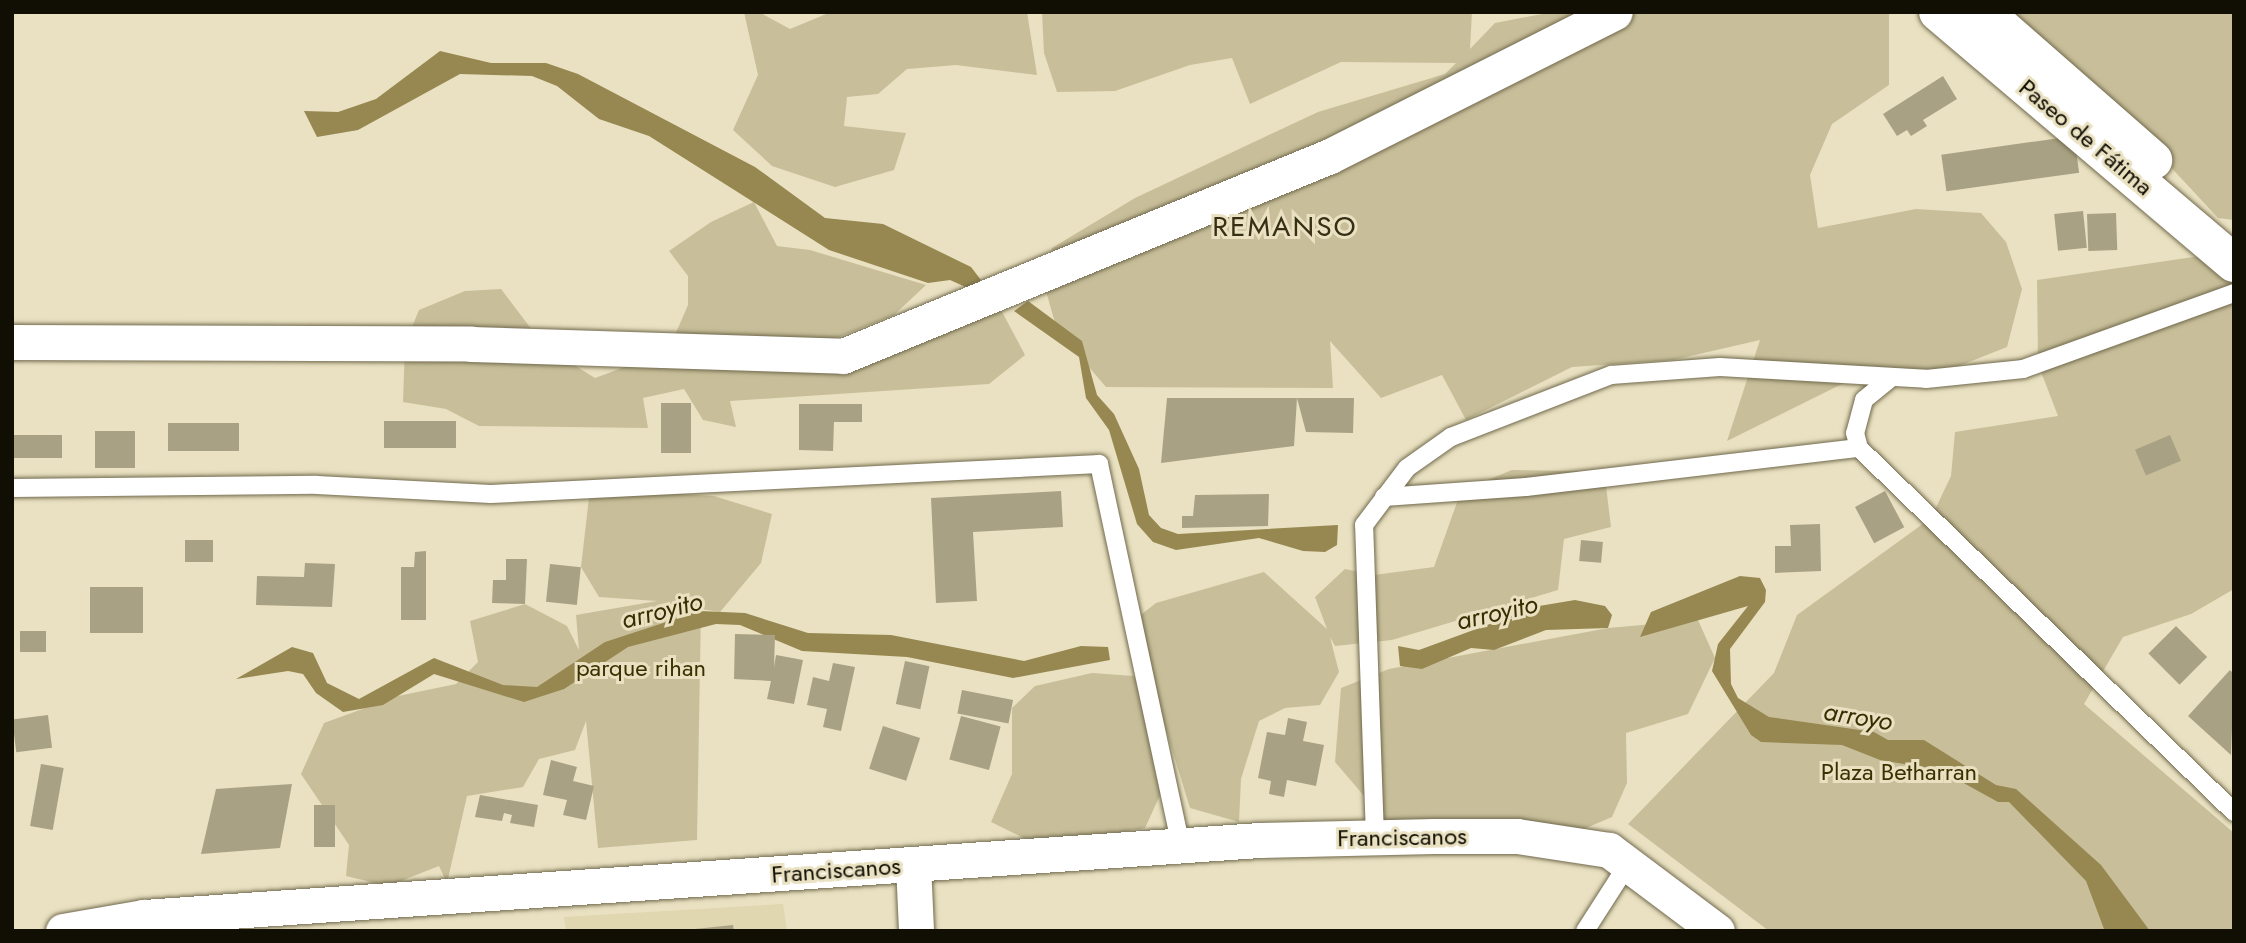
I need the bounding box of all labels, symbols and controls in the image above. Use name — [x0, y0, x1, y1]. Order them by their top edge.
street label: Paseo de Fátima — [2013, 73, 2159, 201]
district label: REMANSO — [1213, 210, 1357, 244]
water label: arroyito — [618, 586, 706, 636]
water label: arroyito — [1453, 589, 1541, 637]
park label: parque rihan — [576, 654, 706, 682]
water label: arroyo — [1821, 696, 1895, 738]
park label: Plaza Betharran — [1821, 758, 1977, 786]
street label: Franciscanos — [1337, 821, 1467, 853]
street label: Franciscanos — [770, 851, 902, 889]

